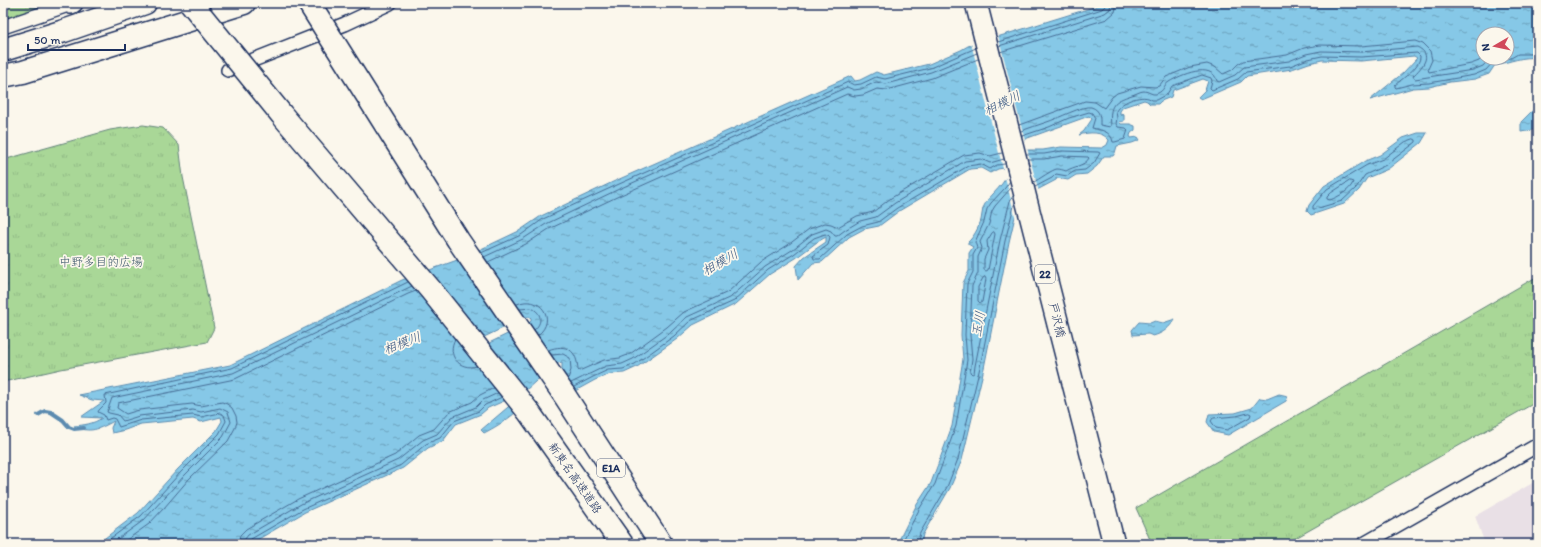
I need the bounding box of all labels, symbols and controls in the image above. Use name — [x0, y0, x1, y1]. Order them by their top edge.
scale bar — [28, 26, 125, 52]
north arrow — [1475, 26, 1515, 66]
text: 50 m — [34, 33, 60, 47]
text: N — [1479, 43, 1493, 52]
water label: 相模川 — [981, 88, 1023, 118]
water label: 相模川 — [699, 246, 741, 278]
park label: 中野多目的広場 — [59, 255, 143, 269]
road number: 22 — [1035, 265, 1055, 283]
street label: 戸沢橋 — [1046, 301, 1068, 339]
water label: 玉川 — [968, 310, 988, 338]
water label: 相模川 — [381, 329, 423, 357]
street label: 新東名高速道路 — [545, 440, 605, 516]
road number: E1A — [597, 459, 625, 477]

